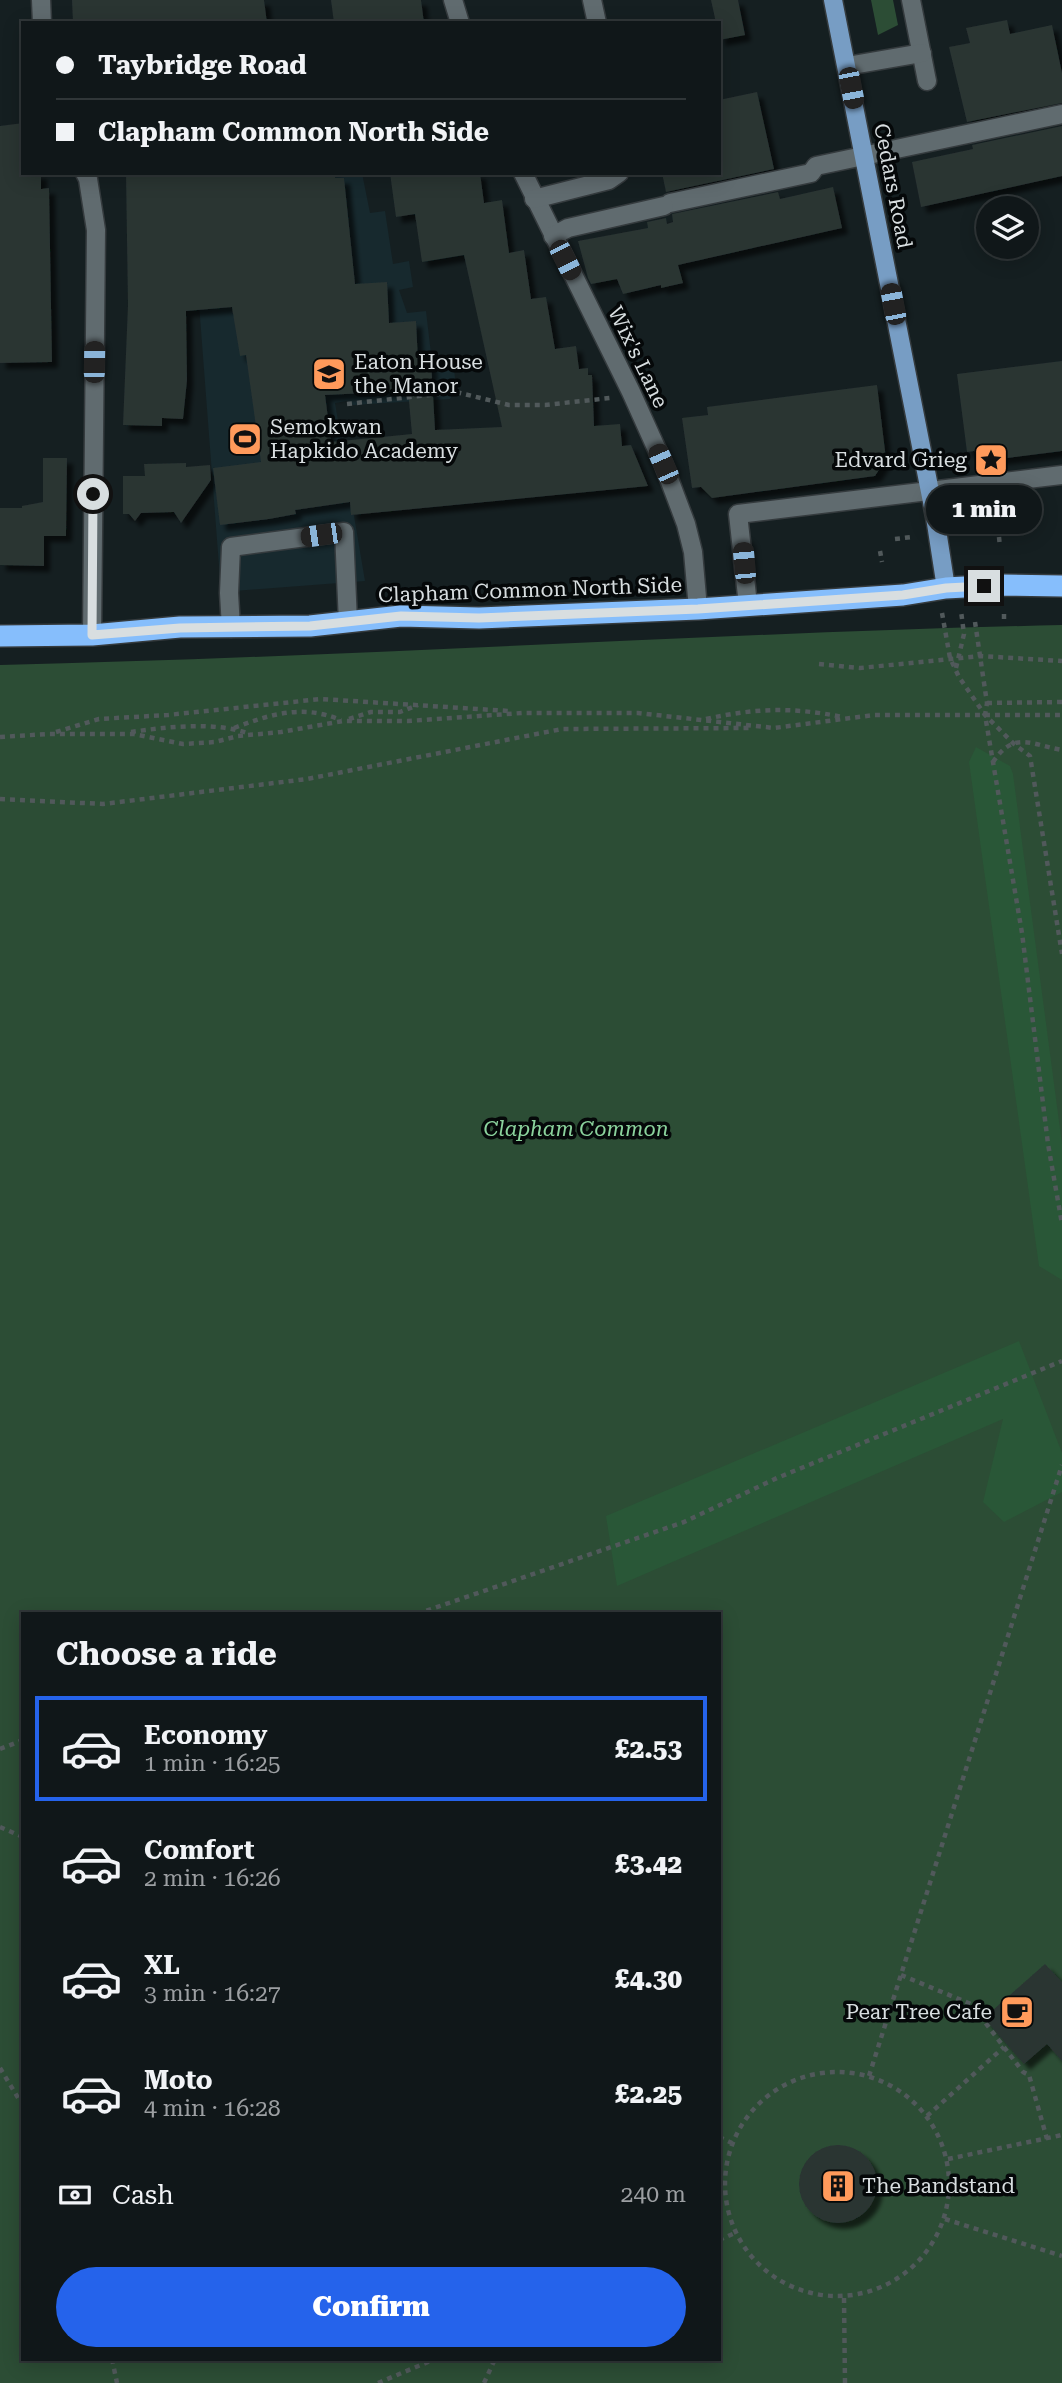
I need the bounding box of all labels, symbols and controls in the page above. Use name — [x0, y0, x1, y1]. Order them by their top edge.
text: Taybridge Road — [98, 50, 307, 80]
car — [837, 65, 866, 111]
text: Clapham Common North Side — [98, 117, 489, 147]
street label: Cedars Road — [869, 121, 917, 251]
map controls — [976, 196, 1039, 259]
button: layers — [976, 196, 1039, 259]
car — [547, 237, 584, 283]
car — [879, 281, 908, 327]
street label: Wix's Lane — [603, 302, 673, 412]
car — [84, 341, 105, 383]
place label: Eaton House the Manor — [354, 350, 483, 398]
school or university icon: Eaton House the Manor — [310, 355, 348, 393]
place label: Semokwan Hapkido Academy — [270, 415, 459, 463]
sports icon: Semokwan Hapkido Academy — [226, 420, 264, 458]
car — [645, 441, 682, 487]
place icon: Edvard Grieg — [972, 441, 1010, 479]
place label: Edvard Grieg — [835, 448, 967, 472]
route start — [77, 478, 109, 510]
callout: 1 min — [926, 484, 1042, 534]
text: 1 min — [952, 496, 1016, 523]
car — [299, 522, 344, 548]
car — [732, 541, 757, 585]
route end — [968, 570, 1000, 602]
street label: Clapham Common North Side — [378, 573, 682, 607]
park label: Clapham Common — [483, 1117, 669, 1141]
text: Choose a ride — [56, 1635, 277, 1673]
icon: car — [60, 1717, 123, 1780]
text: Economy — [144, 1720, 267, 1750]
text: £2.53 — [615, 1734, 682, 1764]
text: 1 min · 16:25 — [144, 1750, 281, 1777]
icon: car — [60, 1832, 123, 1895]
text: Comfort — [144, 1835, 254, 1865]
text: £3.42 — [615, 1849, 682, 1879]
text: 2 min · 16:26 — [144, 1865, 281, 1892]
icon: car — [60, 1947, 123, 2010]
text: XL — [144, 1950, 180, 1980]
text: £4.30 — [615, 1964, 682, 1994]
text: 3 min · 16:27 — [144, 1980, 281, 2007]
cafe icon: Pear Tree Cafe — [998, 1993, 1036, 2031]
place label: Pear Tree Cafe — [845, 2000, 992, 2024]
icon: car — [60, 2062, 123, 2125]
text: Moto — [144, 2065, 213, 2095]
text: £2.25 — [615, 2079, 682, 2109]
text: 4 min · 16:28 — [144, 2095, 281, 2122]
building icon: The Bandstand — [819, 2167, 857, 2205]
place label: The Bandstand — [862, 2174, 1015, 2198]
icon: cash — [56, 2176, 94, 2214]
text: Cash — [112, 2180, 174, 2210]
text: 240 m — [621, 2181, 686, 2208]
button: Confirm — [56, 2267, 686, 2347]

